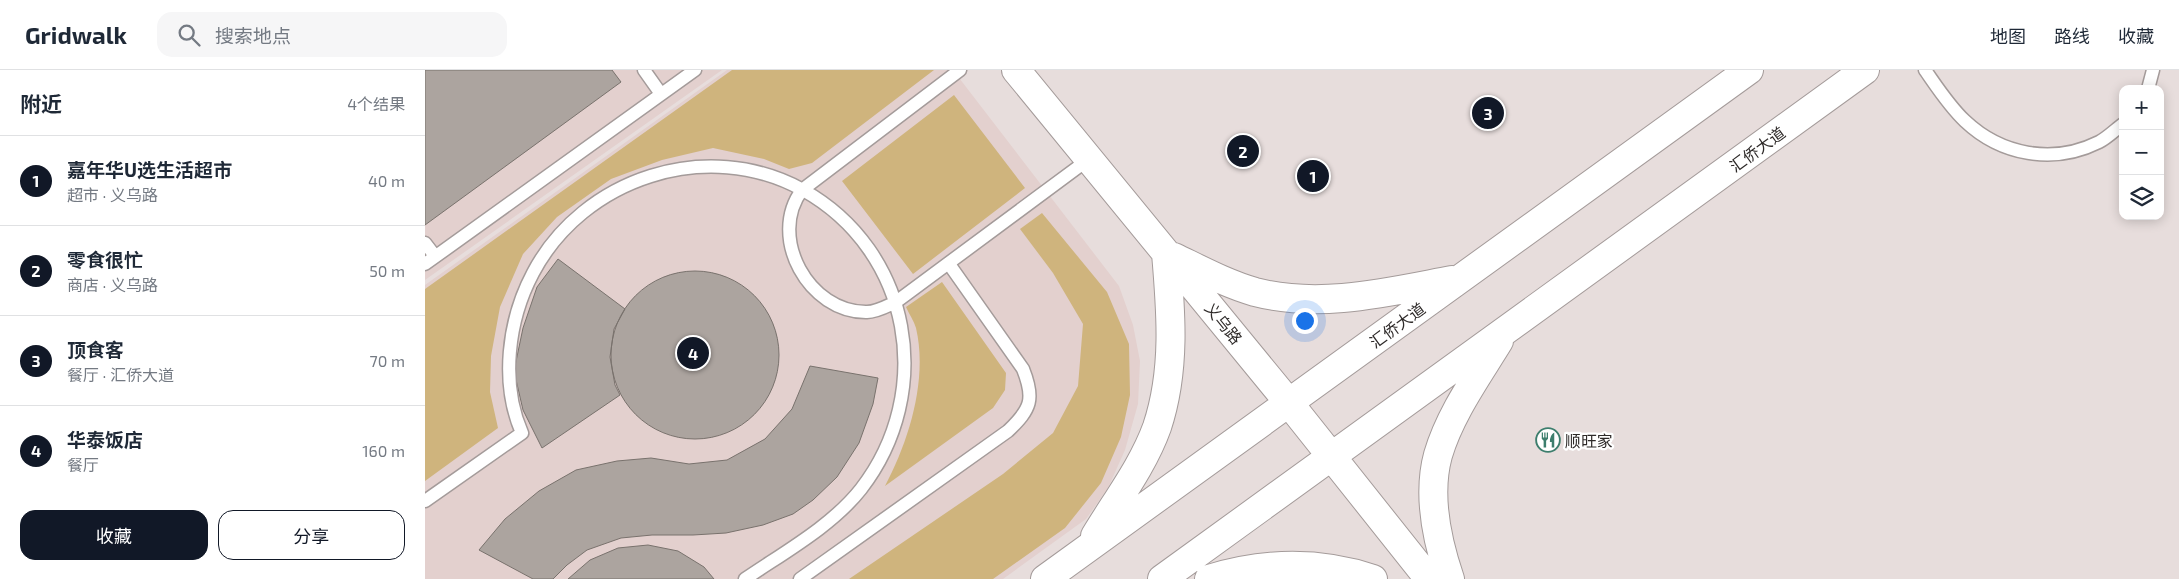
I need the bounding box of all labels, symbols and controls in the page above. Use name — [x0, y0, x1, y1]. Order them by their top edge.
search box — [157, 12, 507, 57]
text: Gridwalk — [25, 20, 127, 49]
icon: search — [175, 21, 203, 49]
text: 搜索地点 — [215, 24, 291, 47]
text: 地图 — [1990, 25, 2026, 47]
text: 路线 — [2054, 25, 2090, 47]
text: 收藏 — [2118, 25, 2154, 47]
map controls — [2119, 85, 2164, 220]
button: + — [2119, 85, 2164, 130]
text: 附近 — [20, 91, 62, 116]
text: 4个结果 — [347, 94, 405, 113]
pin: 3 — [1472, 94, 1504, 132]
street label: 汇侨大道 — [1726, 123, 1788, 175]
button: − — [2119, 130, 2164, 175]
pin: 2 — [1227, 132, 1259, 170]
pin: 1 — [1297, 157, 1329, 195]
text: 嘉年华U选生活超市 — [67, 158, 232, 181]
text: 1 — [33, 171, 39, 190]
text: 40 m — [368, 171, 405, 190]
button: layers — [2119, 175, 2164, 220]
text: 超市 · 义乌路 — [67, 185, 158, 204]
text: 零食很忙 — [67, 248, 143, 271]
text: 2 — [31, 261, 41, 280]
text: 50 m — [369, 261, 405, 280]
text: 商店 · 义乌路 — [67, 275, 158, 294]
street label: 义乌路 — [1202, 298, 1246, 348]
street label: 汇侨大道 — [1366, 299, 1428, 351]
your location — [1292, 308, 1318, 334]
pin: 4 — [677, 334, 709, 372]
text: 顶食客 — [67, 338, 124, 361]
text: 3 — [31, 351, 41, 370]
text: 70 m — [370, 351, 405, 370]
text: 餐厅 · 汇侨大道 — [67, 365, 174, 384]
restaurant icon: 顺旺家 — [1535, 427, 1561, 453]
text: 华泰饭店 — [67, 428, 143, 451]
place label: 顺旺家 — [1565, 431, 1613, 450]
text: 4 — [31, 441, 41, 460]
text: 160 m — [362, 441, 405, 460]
text: 餐厅 — [67, 455, 99, 474]
button: 收藏 — [20, 510, 208, 560]
button: 分享 — [218, 510, 405, 560]

